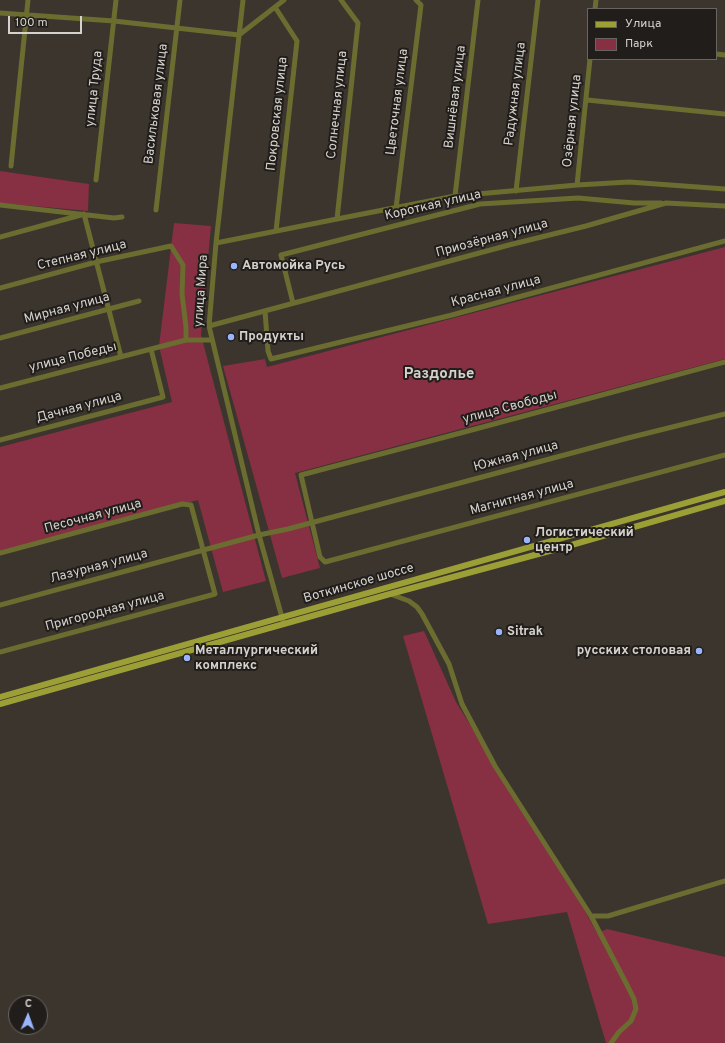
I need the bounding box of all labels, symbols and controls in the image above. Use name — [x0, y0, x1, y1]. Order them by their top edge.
scale bar — [10, 8, 84, 34]
legend — [587, 8, 717, 60]
text: 100 m — [15, 15, 48, 31]
text: Улица — [625, 16, 661, 32]
text: Парк — [625, 36, 653, 52]
street label: Радужная улица — [502, 41, 530, 147]
street label: Васильковая улица — [142, 43, 172, 165]
street label: Вишнёвая улица — [442, 45, 470, 149]
street label: Цветочная улица — [384, 48, 412, 156]
street label: улица Труда — [83, 50, 107, 128]
street label: Солнечная улица — [325, 50, 351, 160]
street label: Покровская улица — [264, 56, 292, 172]
street label: Озёрная улица — [560, 74, 586, 168]
street label: Короткая улица — [383, 187, 483, 225]
street label: Приозёрная улица — [434, 217, 550, 261]
street label: Степная улица — [36, 237, 128, 275]
street label: улица Мира — [192, 254, 212, 328]
place label: Автомойка Русь — [242, 258, 345, 274]
marker: Автомойка Русь — [229, 261, 239, 271]
street label: Красная улица — [450, 273, 542, 311]
street label: Мирная улица — [23, 290, 111, 328]
place label: Продукты — [239, 329, 304, 345]
marker: Продукты — [226, 332, 236, 342]
street label: улица Победы — [27, 340, 119, 376]
district label: Раздолье — [404, 366, 474, 384]
street label: улица Свободы — [461, 388, 559, 428]
street label: Дачная улица — [34, 389, 124, 427]
street label: Южная улица — [472, 438, 560, 476]
street label: Магнитная улица — [469, 477, 575, 519]
street label: Песочная улица — [43, 497, 143, 537]
place label: Логистический центр — [535, 525, 634, 556]
marker: Логистический центр — [522, 535, 532, 545]
street label: Лазурная улица — [49, 546, 149, 588]
street label: Воткинское шоссе — [302, 561, 416, 607]
street label: Пригородная улица — [44, 589, 166, 635]
place label: Sitrak — [507, 624, 543, 640]
marker: Sitrak — [494, 627, 504, 637]
place label: Металлургический комплекс — [195, 643, 318, 674]
place label: русских столовая — [577, 643, 691, 659]
marker: русских столовая — [694, 646, 704, 656]
marker: Металлургический комплекс — [182, 653, 192, 663]
north arrow — [8, 995, 48, 1035]
text: С — [25, 997, 32, 1011]

